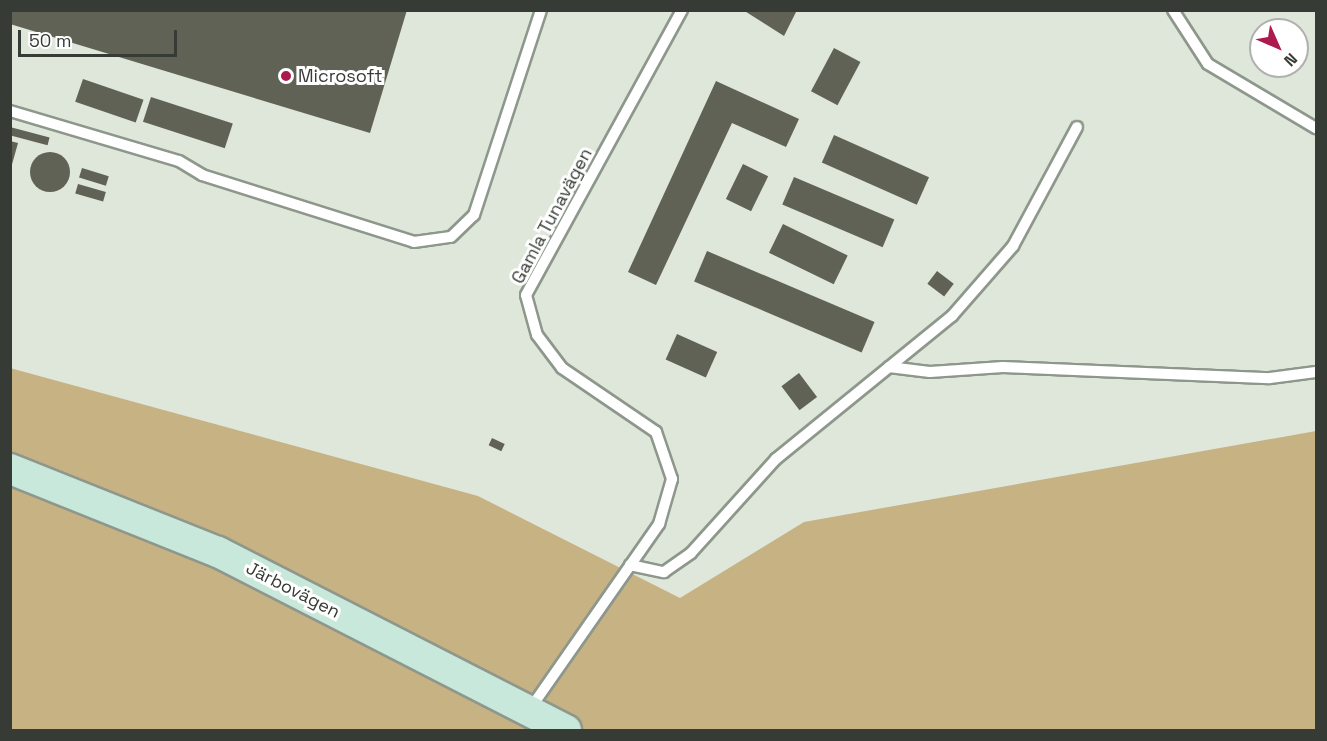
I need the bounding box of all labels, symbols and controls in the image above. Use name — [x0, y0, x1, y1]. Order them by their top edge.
scale bar — [21, 18, 180, 56]
north arrow — [1249, 18, 1309, 78]
text: 50 m — [29, 29, 71, 52]
text: N — [1279, 48, 1302, 71]
place label: Microsoft — [298, 65, 383, 87]
marker: Microsoft — [279, 69, 293, 83]
street label: Gamla Tunavägen — [507, 144, 597, 288]
street label: Järbovägen — [242, 557, 344, 623]

